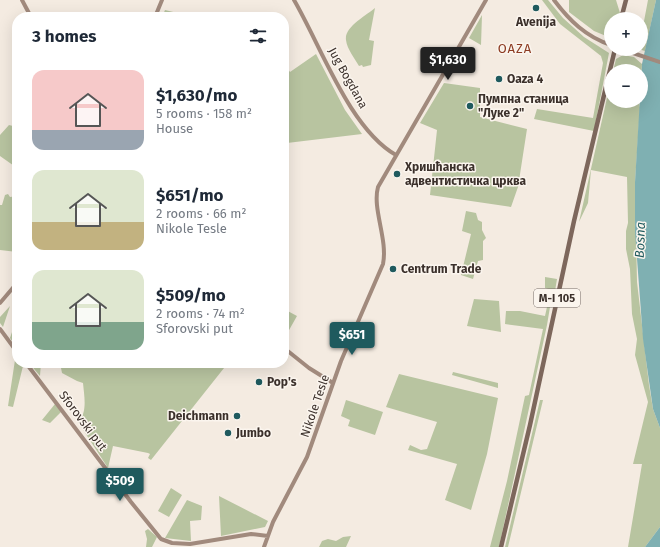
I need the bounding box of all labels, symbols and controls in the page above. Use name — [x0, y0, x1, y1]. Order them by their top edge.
marker: Avenija — [531, 3, 541, 13]
map controls — [604, 12, 648, 108]
button: + — [604, 12, 648, 56]
place label: Avenija — [515, 15, 556, 29]
icon: filters — [247, 25, 269, 47]
text: 3 homes — [32, 26, 97, 47]
district label: OAZA — [498, 41, 532, 56]
street label: Jug Bogdana — [325, 45, 371, 111]
pin: $1,630 — [415, 47, 481, 81]
text: $1,630 — [429, 52, 467, 67]
button: − — [604, 64, 648, 108]
place label: Oaza 4 — [507, 72, 543, 86]
marker: Oaza 4 — [494, 74, 504, 84]
text: $1,630/mo — [156, 85, 237, 106]
icon: home — [64, 86, 112, 134]
place label: Пумпна станица "Луке 2" — [478, 92, 569, 120]
marker: Пумпна станица "Луке 2" — [465, 101, 475, 111]
text: 5 rooms · 158 m² — [156, 106, 252, 121]
text: House — [156, 121, 193, 136]
place label: Хришћанска адвентистичка црква — [404, 160, 527, 188]
marker: Хришћанска адвентистичка црква — [392, 169, 402, 179]
text: $651/mo — [156, 185, 224, 206]
icon: home — [64, 186, 112, 234]
text: 2 rooms · 66 m² — [156, 206, 247, 221]
text: Nikole Tesle — [156, 221, 227, 236]
water label: Bosna — [632, 222, 648, 258]
place label: Centrum Trade — [401, 262, 482, 276]
marker: Centrum Trade — [388, 264, 398, 274]
text: $509/mo — [156, 285, 226, 306]
icon: home — [64, 286, 112, 334]
road number: M-I 105 — [534, 289, 580, 307]
text: 2 rooms · 74 m² — [156, 306, 245, 321]
text: Sforovski put — [156, 321, 233, 336]
pin: $651 — [328, 322, 376, 356]
text: $651 — [339, 327, 365, 342]
street label: Nikole Tesle — [298, 373, 332, 439]
place label: Pop's — [267, 375, 297, 389]
marker: Pop's — [254, 377, 264, 387]
street label: Sforovski put — [56, 388, 110, 454]
place label: Deichmann — [168, 409, 229, 423]
marker: Deichmann — [232, 411, 242, 421]
place label: Jumbo — [235, 426, 271, 440]
marker: Jumbo — [223, 428, 233, 438]
pin: $509 — [96, 468, 144, 502]
text: $509 — [106, 473, 134, 488]

